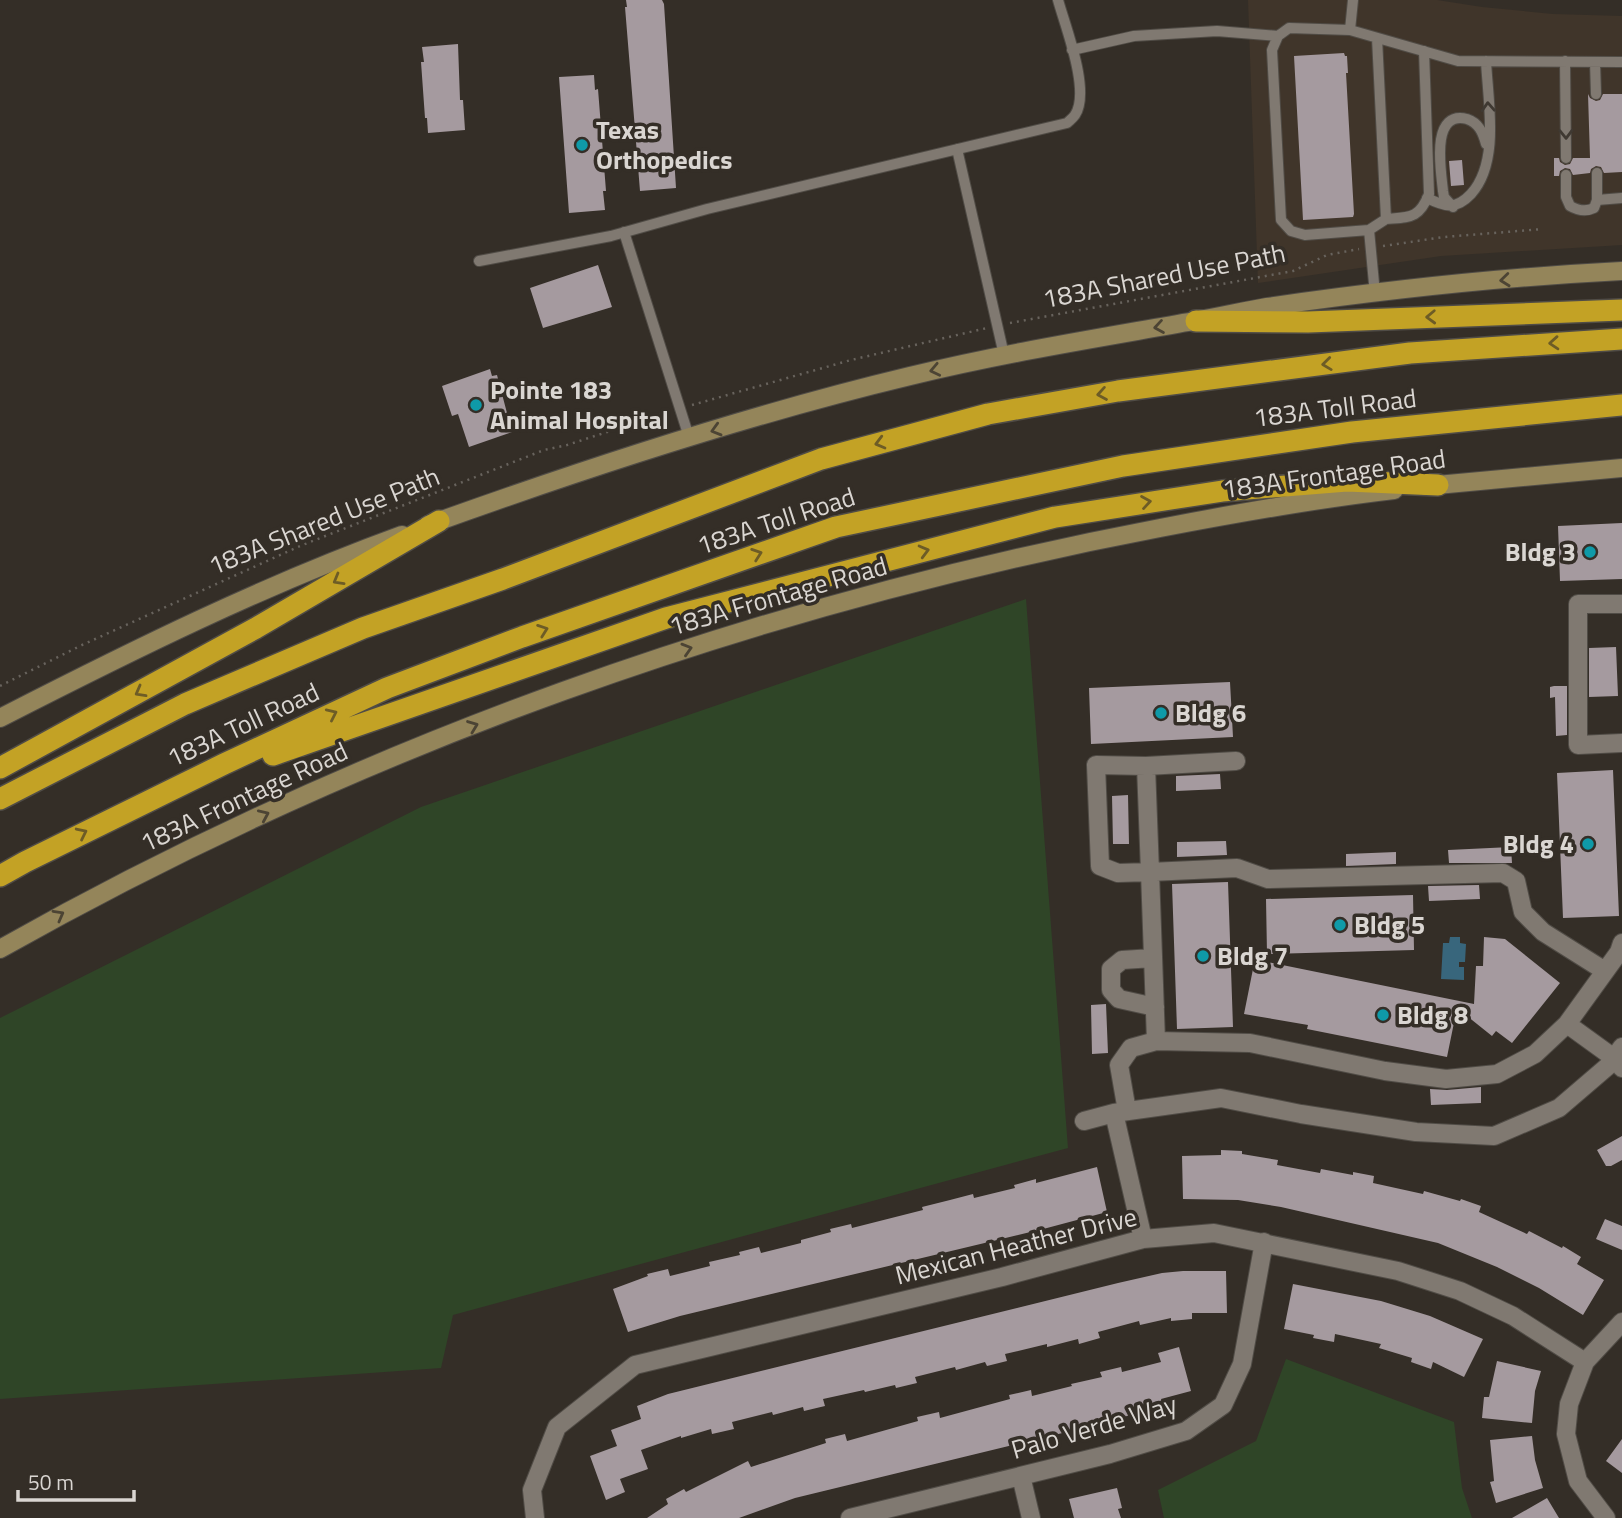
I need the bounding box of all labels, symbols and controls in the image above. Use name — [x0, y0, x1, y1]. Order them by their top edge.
one-way arrow — [1481, 102, 1496, 113]
place label: Texas Orthopedics — [596, 110, 733, 179]
one-way arrow — [1558, 129, 1574, 140]
marker: Texas Orthopedics — [574, 137, 590, 153]
street label: 183A Shared Use Path — [1039, 233, 1289, 318]
one-way arrow — [1499, 272, 1510, 287]
one-way arrow — [1426, 310, 1437, 325]
one-way arrow — [1153, 319, 1164, 334]
one-way arrow — [1548, 336, 1559, 351]
one-way arrow — [1322, 356, 1333, 371]
one-way arrow — [929, 362, 941, 377]
place label: Pointe 183 Animal Hospital — [490, 370, 669, 439]
street label: 183A Toll Road — [1251, 378, 1419, 437]
one-way arrow — [1096, 386, 1108, 401]
marker: Pointe 183 Animal Hospital — [468, 397, 484, 413]
one-way arrow — [710, 421, 722, 436]
one-way arrow — [874, 435, 886, 449]
street label: 183A Frontage Road — [1220, 439, 1448, 508]
street label: 183A Shared Use Path — [202, 456, 445, 585]
street label: 183A Toll Road — [692, 477, 860, 564]
one-way arrow — [1140, 495, 1152, 510]
place label: Bldg 3 — [1505, 532, 1576, 571]
marker: Bldg 3 — [1582, 544, 1598, 560]
one-way arrow — [918, 545, 930, 559]
street label: 183A Frontage Road — [664, 546, 891, 645]
one-way arrow — [751, 548, 763, 562]
one-way arrow — [333, 572, 346, 585]
one-way arrow — [536, 624, 548, 638]
one-way arrow — [680, 643, 693, 657]
street label: 183A Toll Road — [160, 672, 325, 777]
one-way arrow — [134, 684, 147, 697]
place label: Bldg 6 — [1175, 693, 1246, 732]
marker: Bldg 6 — [1153, 705, 1169, 721]
one-way arrow — [324, 708, 337, 722]
one-way arrow — [466, 720, 478, 734]
street label: 183A Frontage Road — [134, 731, 354, 862]
one-way arrow — [256, 809, 269, 823]
place label: Bldg 4 — [1503, 824, 1574, 863]
one-way arrow — [75, 828, 87, 842]
marker: Bldg 4 — [1580, 836, 1596, 852]
place label: Bldg 5 — [1354, 905, 1425, 944]
one-way arrow — [52, 910, 65, 923]
marker: Bldg 5 — [1332, 917, 1348, 933]
place label: Bldg 7 — [1217, 936, 1288, 975]
marker: Bldg 7 — [1195, 948, 1211, 964]
place label: Bldg 8 — [1397, 995, 1468, 1034]
marker: Bldg 8 — [1375, 1007, 1391, 1023]
street label: Mexican Heather Drive — [891, 1197, 1141, 1294]
street label: Palo Verde Way — [1007, 1384, 1181, 1469]
scale bar — [18, 1458, 133, 1502]
text: 50 m — [28, 1466, 74, 1498]

